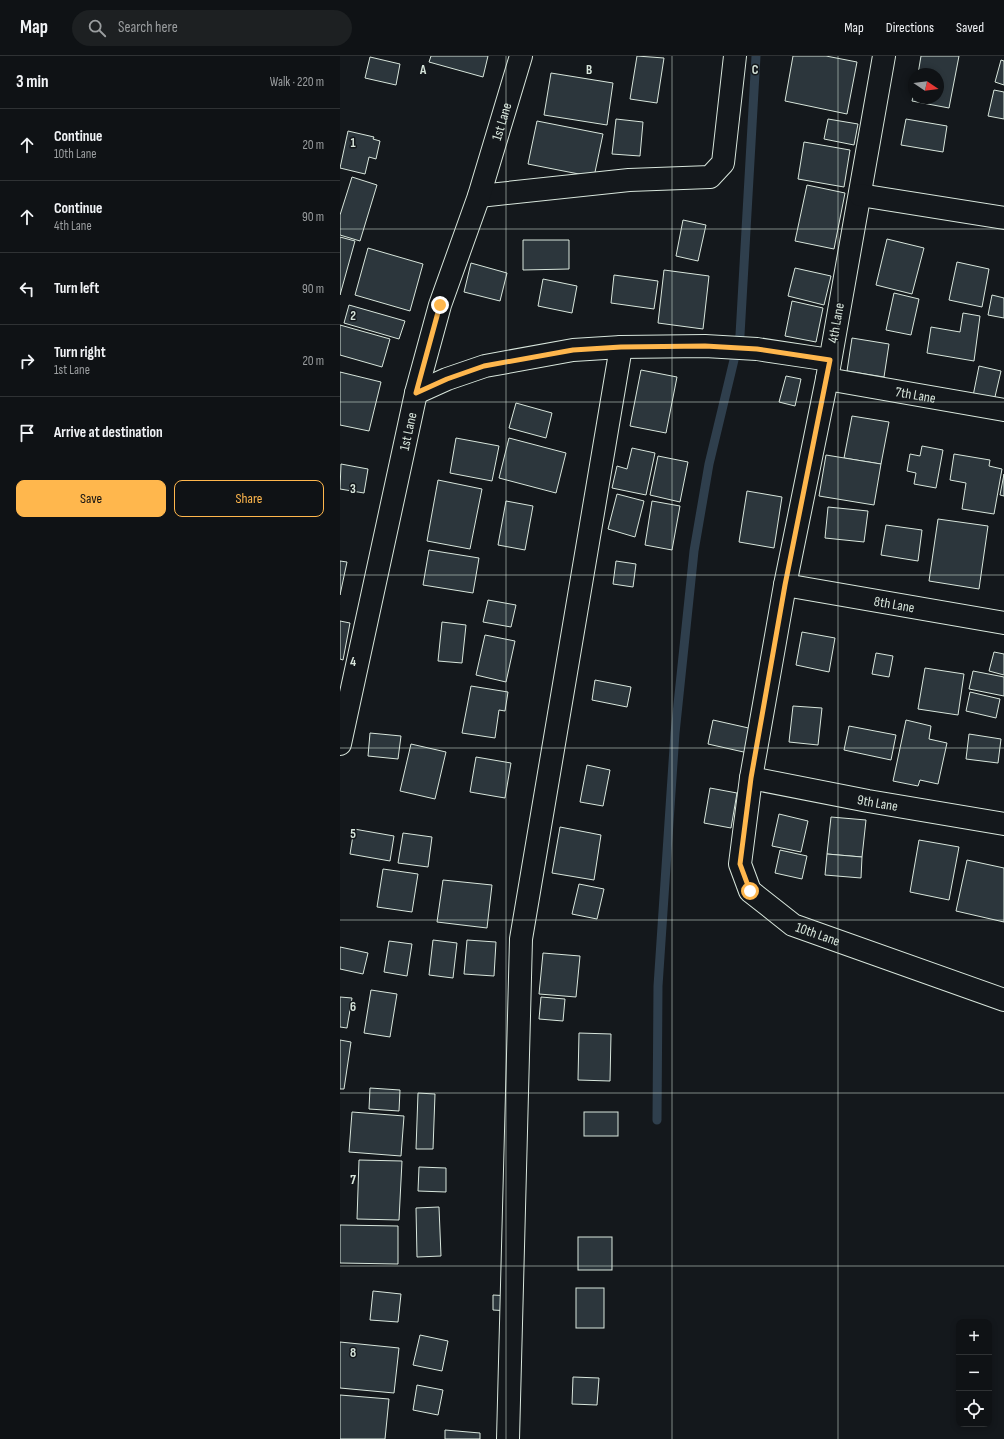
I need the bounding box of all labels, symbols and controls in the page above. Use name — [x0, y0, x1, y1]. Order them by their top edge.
search box — [72, 10, 352, 46]
text: Map — [20, 16, 48, 39]
icon: search — [86, 17, 108, 39]
text: Search here — [118, 18, 178, 37]
text: Map — [844, 19, 864, 36]
text: Directions — [886, 19, 934, 36]
text: Saved — [956, 19, 984, 36]
text: A — [419, 62, 427, 78]
text: B — [586, 62, 592, 78]
text: C — [752, 62, 759, 78]
north arrow — [908, 68, 944, 104]
text: 3 min — [16, 72, 49, 92]
text: Walk · 220 m — [270, 74, 324, 90]
street label: 1st Lane — [488, 100, 515, 142]
text: Continue — [54, 127, 103, 146]
icon: ahead — [16, 134, 38, 156]
text: 1 — [350, 135, 356, 151]
text: 20 m — [302, 137, 324, 153]
text: 10th Lane — [54, 146, 97, 162]
text: Continue — [54, 199, 103, 218]
icon: ahead — [16, 206, 38, 228]
text: 90 m — [302, 209, 324, 225]
text: 4th Lane — [54, 218, 92, 234]
icon: left — [16, 278, 38, 300]
text: Turn left — [54, 279, 99, 298]
text: 90 m — [302, 281, 324, 297]
route end — [431, 296, 449, 314]
street label: 4th Lane — [824, 302, 848, 344]
text: 2 — [350, 308, 356, 324]
text: Turn right — [54, 343, 106, 362]
icon: right — [16, 350, 38, 372]
text: 20 m — [302, 353, 324, 369]
text: 1st Lane — [54, 362, 90, 378]
street label: 7th Lane — [894, 383, 937, 406]
street label: 1st Lane — [395, 411, 420, 452]
icon: arrive — [16, 422, 38, 444]
text: Arrive at destination — [54, 423, 163, 442]
button: Save — [16, 480, 166, 517]
button: Share — [174, 480, 324, 517]
text: 3 — [350, 481, 356, 497]
street label: 8th Lane — [873, 592, 916, 616]
text: 4 — [350, 654, 356, 670]
street label: 9th Lane — [856, 791, 899, 814]
text: 5 — [350, 826, 356, 842]
route start — [741, 882, 759, 900]
street label: 10th Lane — [793, 918, 842, 950]
text: 6 — [350, 999, 356, 1015]
text: 7 — [350, 1172, 356, 1188]
map controls — [956, 1319, 992, 1427]
button: + — [956, 1319, 992, 1355]
text: 8 — [350, 1345, 356, 1361]
button: − — [956, 1355, 992, 1391]
button: locate — [956, 1391, 992, 1427]

